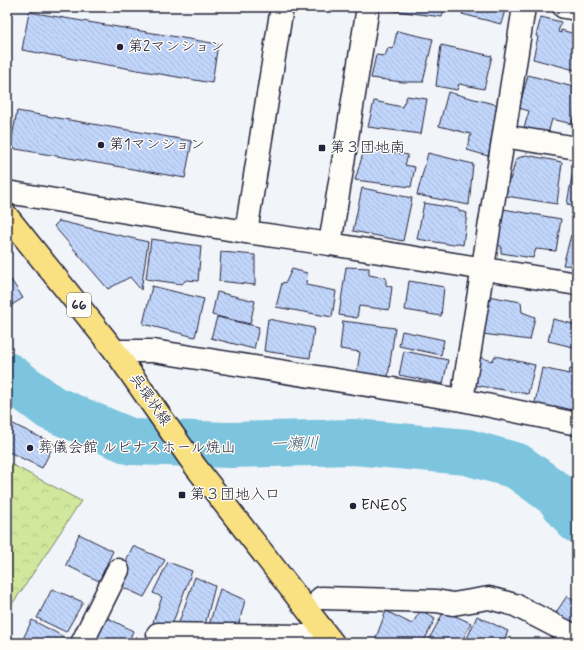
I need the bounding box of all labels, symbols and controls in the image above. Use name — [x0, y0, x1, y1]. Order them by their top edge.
place label: 第2マンション — [128, 37, 225, 57]
marker: 第2マンション — [115, 42, 125, 52]
place label: 第1マンション — [109, 135, 205, 155]
place label: 第３団地南 — [330, 138, 405, 158]
marker: 第1マンション — [96, 140, 106, 150]
marker: 第３団地南 — [317, 143, 327, 153]
road number: 66 — [67, 293, 91, 317]
street label: 呉環状線 — [125, 370, 175, 430]
water label: 一瀬川 — [271, 433, 319, 455]
place label: 葬儀会館 ルピナスホール焼山 — [38, 438, 236, 458]
marker: 葬儀会館 ルピナスホール焼山 — [25, 443, 35, 453]
place label: 第３団地入口 — [190, 485, 280, 505]
marker: 第３団地入口 — [177, 490, 187, 500]
place label: ENEOS — [361, 496, 408, 516]
marker: ENEOS — [348, 501, 358, 511]

